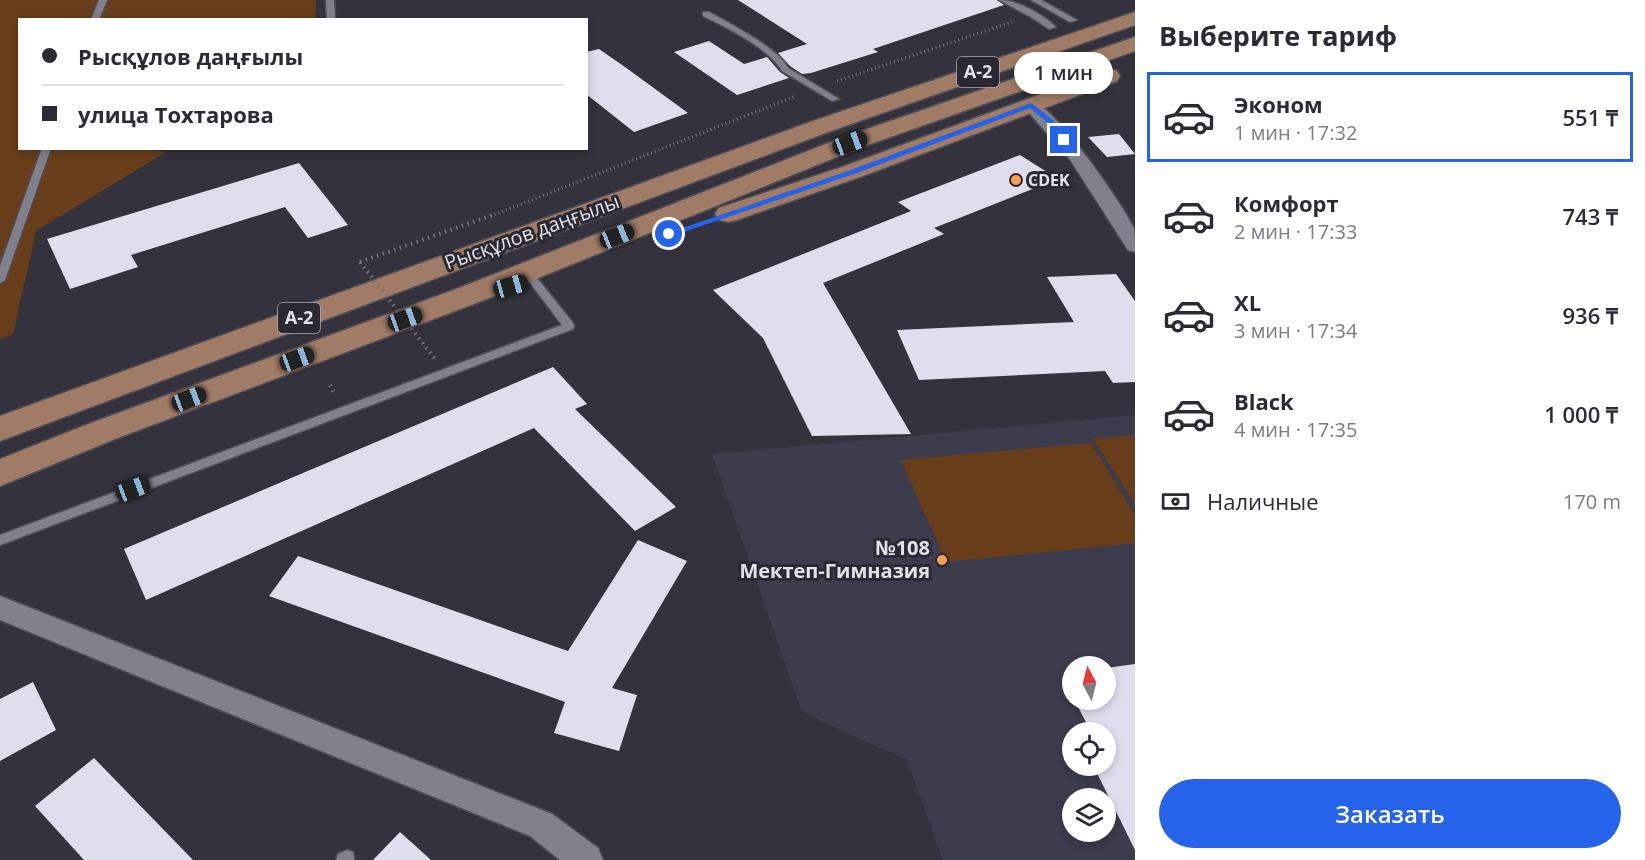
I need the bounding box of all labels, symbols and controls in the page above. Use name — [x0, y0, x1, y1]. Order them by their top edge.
text: Выберите тариф — [1159, 17, 1397, 54]
text: Рысқұлов даңғылы — [78, 41, 303, 71]
callout: 1 мин — [1014, 53, 1114, 95]
road number: A-2 — [957, 57, 999, 87]
text: 1 мин — [1034, 59, 1093, 86]
text: Эконом — [1234, 89, 1323, 119]
icon: car — [1162, 90, 1216, 144]
text: улица Тохтарова — [78, 99, 274, 129]
text: 551 ₸ — [1563, 102, 1618, 132]
text: 1 мин · 17:32 — [1234, 119, 1357, 146]
route end — [1050, 126, 1077, 153]
car — [830, 128, 870, 158]
place label: CDEK — [1028, 169, 1070, 191]
marker: CDEK — [1009, 173, 1023, 187]
street label: Рысқұлов даңғылы — [441, 187, 623, 276]
text: Комфорт — [1234, 188, 1339, 218]
icon: car — [1162, 189, 1216, 243]
text: 743 ₸ — [1563, 201, 1618, 231]
text: 2 мин · 17:33 — [1234, 218, 1357, 245]
route start — [655, 220, 682, 247]
car — [597, 221, 637, 251]
car — [491, 272, 531, 300]
text: XL — [1234, 287, 1261, 317]
icon: car — [1162, 288, 1216, 342]
text: 936 ₸ — [1563, 300, 1618, 330]
road number: A-2 — [278, 303, 320, 333]
car — [385, 304, 425, 334]
text: 3 мин · 17:34 — [1234, 317, 1357, 344]
car — [277, 344, 317, 374]
car — [169, 384, 209, 414]
text: Black — [1234, 386, 1294, 416]
icon: car — [1162, 387, 1216, 441]
text: 1 000 ₸ — [1544, 399, 1618, 429]
text: 4 мин · 17:35 — [1234, 416, 1357, 443]
car — [113, 474, 153, 504]
icon: cash — [1159, 485, 1192, 518]
text: Наличные — [1207, 486, 1319, 516]
text: 170 m — [1563, 488, 1621, 515]
place label: №108 Мектеп-Гимназия — [739, 534, 930, 584]
marker: №108 Мектеп-Гимназия — [935, 553, 949, 567]
north arrow — [1062, 656, 1116, 710]
map controls — [1062, 656, 1116, 842]
button: locate — [1062, 722, 1116, 776]
button: Заказать — [1159, 779, 1621, 848]
button: layers — [1062, 788, 1116, 842]

